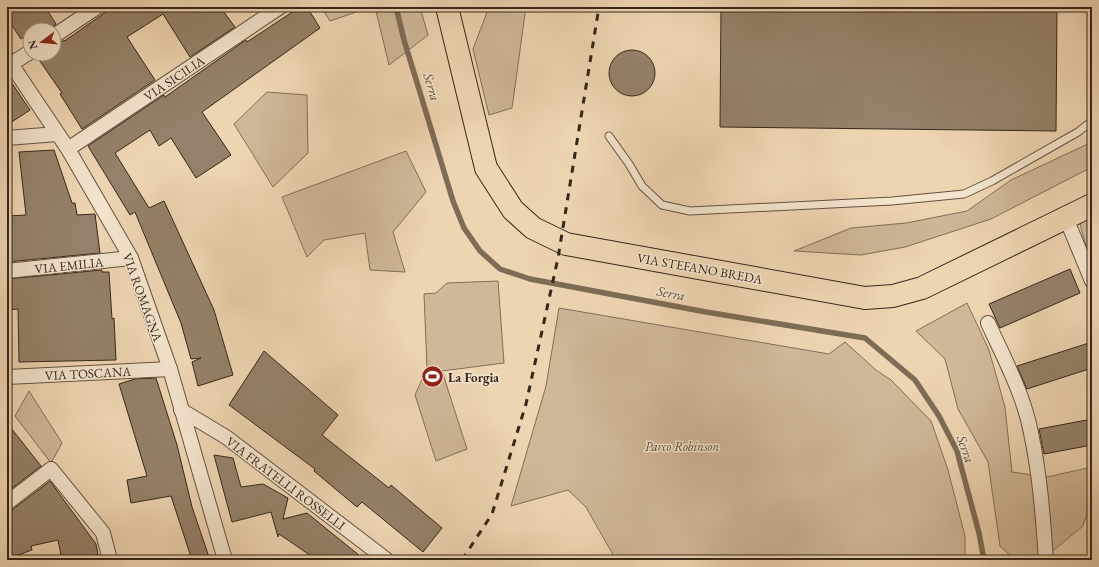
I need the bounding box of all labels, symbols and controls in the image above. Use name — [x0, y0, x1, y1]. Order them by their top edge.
north arrow — [22, 22, 62, 62]
text: N — [24, 38, 40, 51]
street label: VIA SICILIA — [141, 51, 209, 105]
water label: Serra — [419, 70, 445, 103]
street label: VIA STEFANO BREDA — [636, 249, 765, 288]
street label: VIA ROMAGNA — [119, 251, 167, 345]
street label: VIA EMILIA — [34, 253, 105, 278]
water label: Serra — [654, 281, 687, 305]
street label: VIA TOSCANA — [44, 363, 133, 384]
sports icon: La Forgia — [420, 364, 446, 390]
place label: La Forgia — [448, 369, 499, 386]
water label: Serra — [952, 432, 979, 465]
street label: VIA FRATELLI ROSSELLI — [223, 433, 349, 534]
park label: Parco Robinson — [645, 438, 719, 455]

